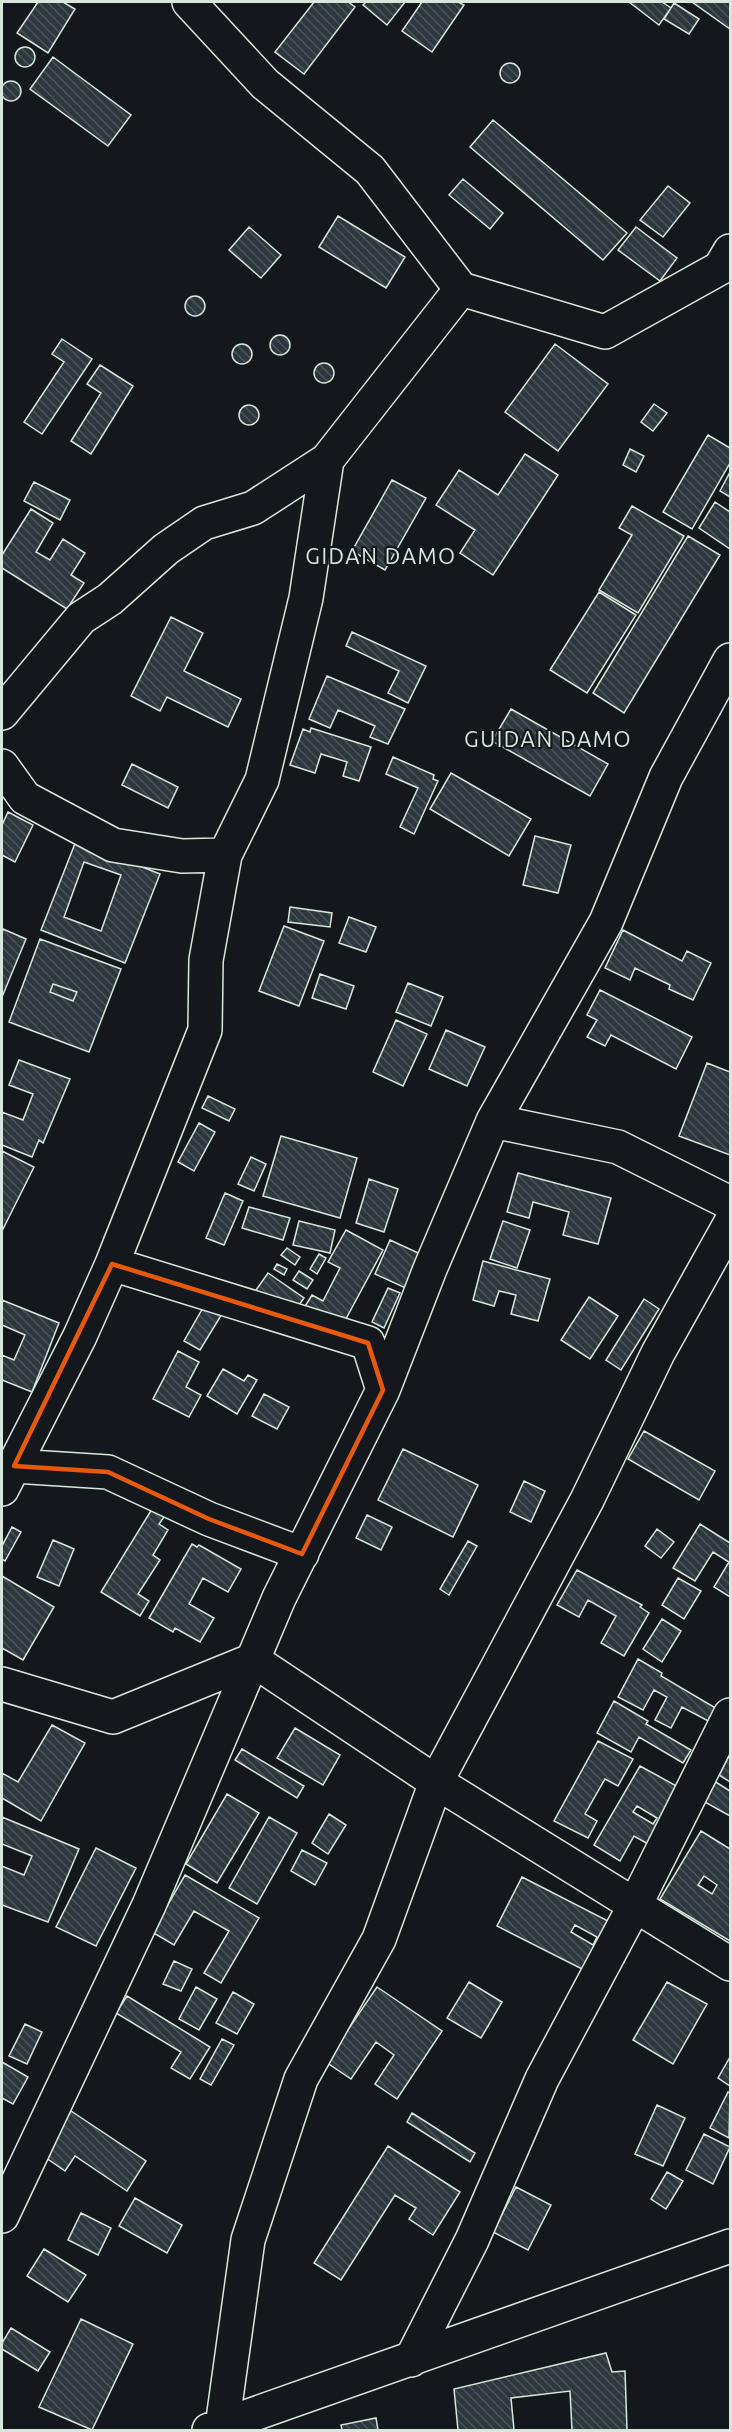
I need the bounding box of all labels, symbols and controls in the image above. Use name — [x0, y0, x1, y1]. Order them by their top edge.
district label: GIDAN DAMO — [305, 543, 457, 568]
district label: GUIDAN DAMO — [464, 726, 632, 751]

